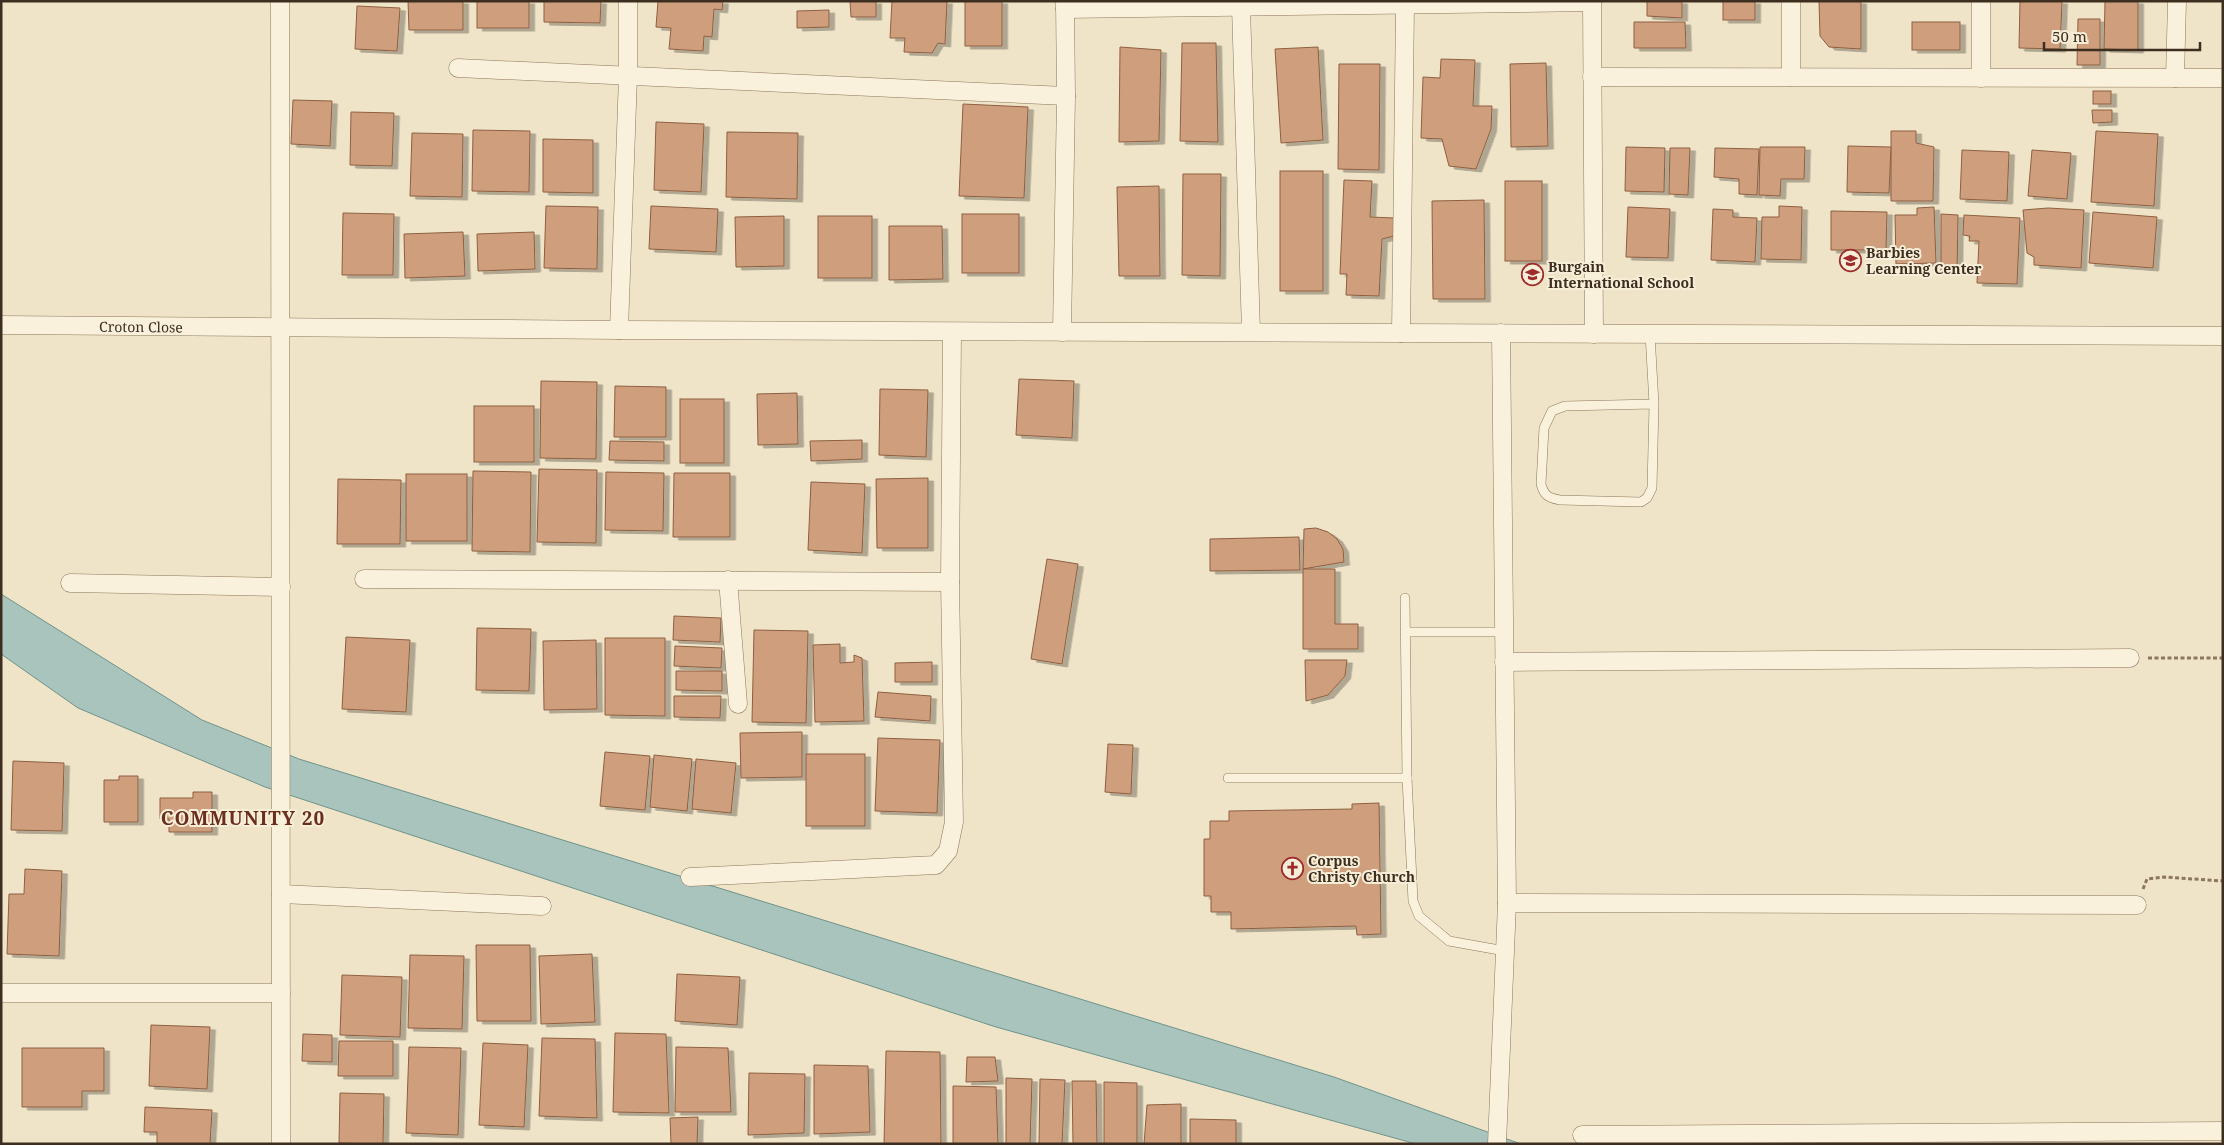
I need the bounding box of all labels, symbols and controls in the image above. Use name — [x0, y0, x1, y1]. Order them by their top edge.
scale bar — [2044, 20, 2200, 52]
text: 50 m — [2052, 26, 2087, 46]
place label: Barbies Learning Center — [1866, 243, 1982, 278]
school or university icon: Barbies Learning Center — [1838, 248, 1862, 272]
place label: Burgain International School — [1548, 257, 1694, 292]
school or university icon: Burgain International School — [1520, 262, 1544, 286]
street label: Croton Close — [99, 316, 183, 336]
district label: COMMUNITY 20 — [161, 805, 325, 831]
place label: Corpus Christy Church — [1308, 851, 1415, 886]
church icon: Corpus Christy Church — [1280, 856, 1304, 880]

